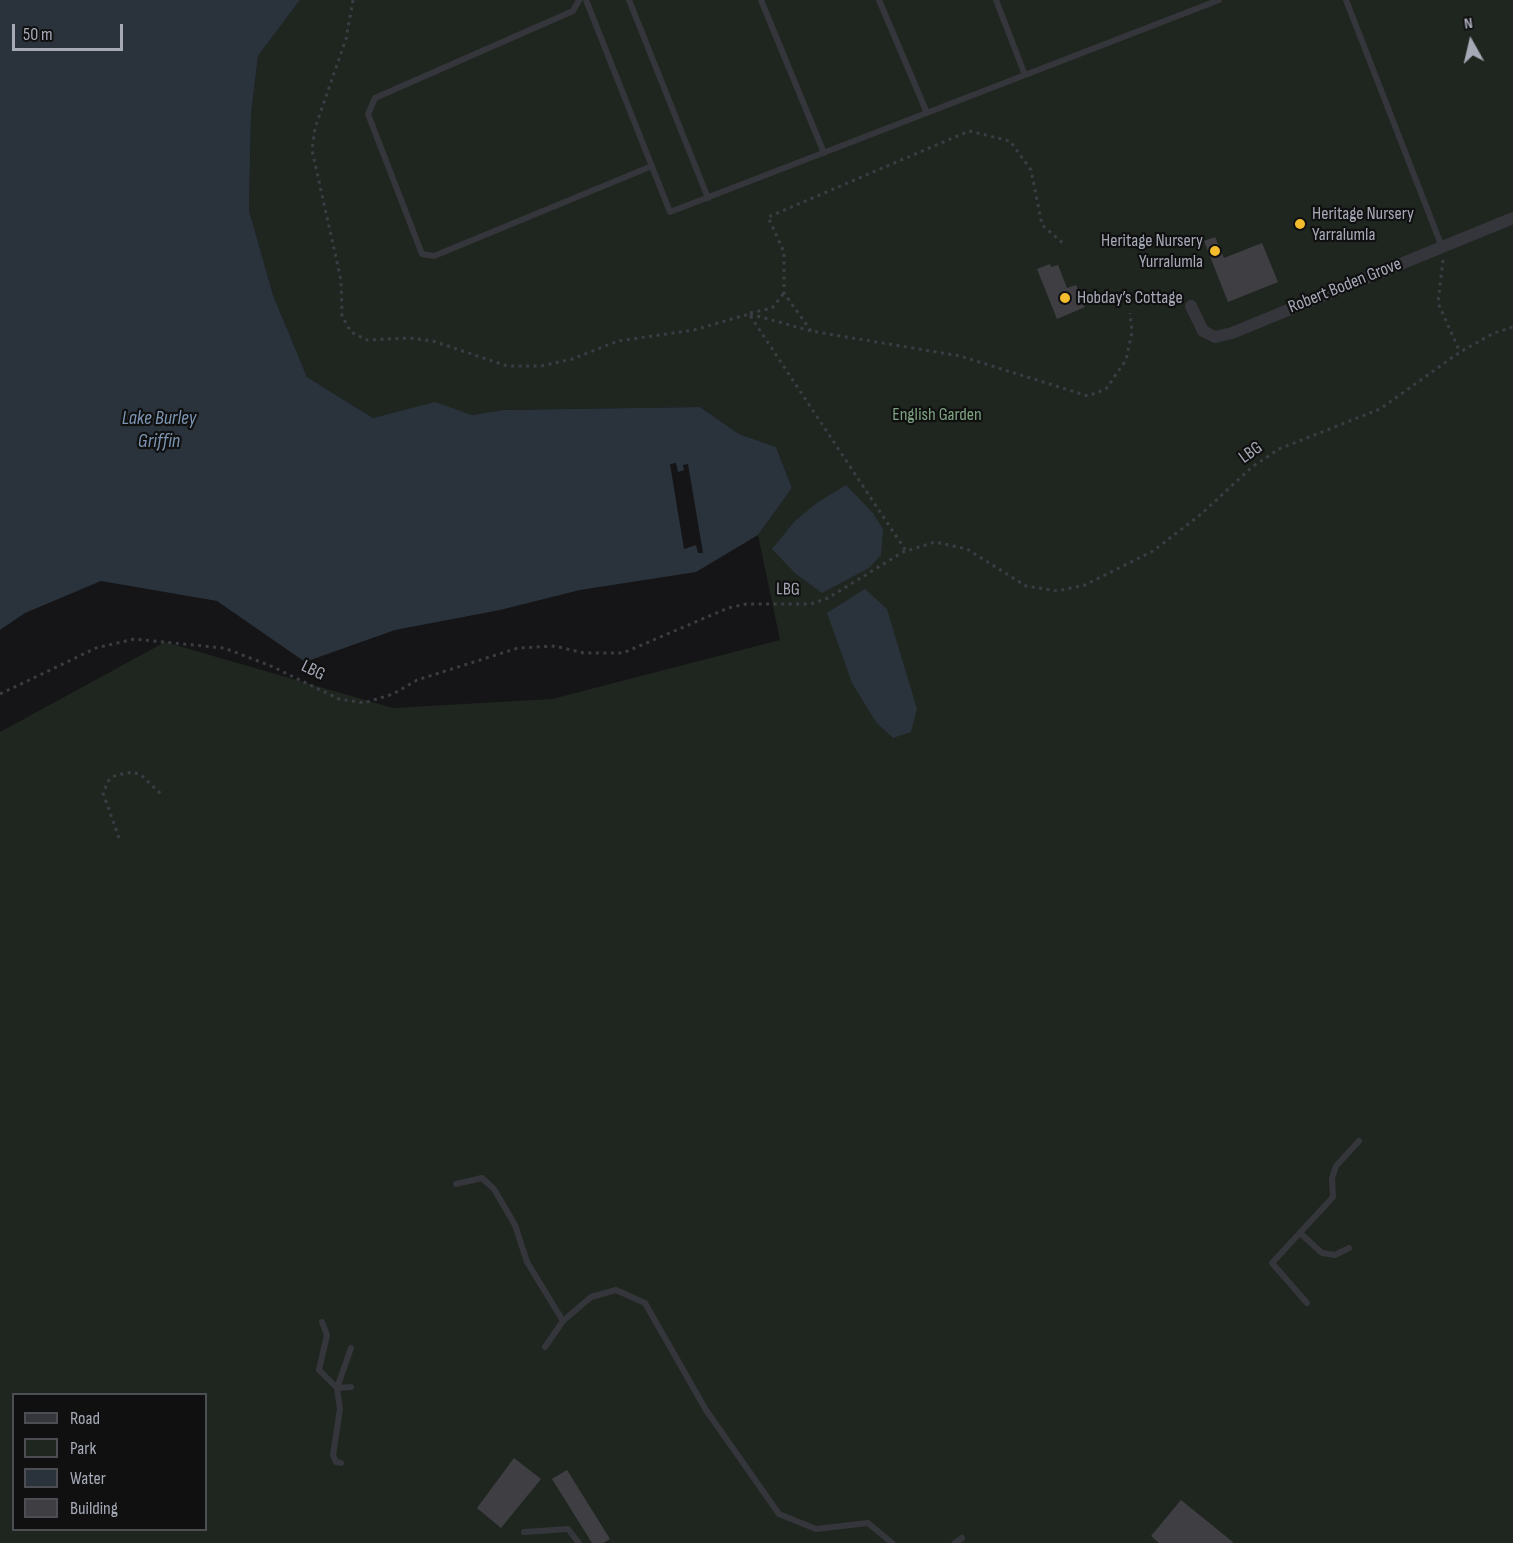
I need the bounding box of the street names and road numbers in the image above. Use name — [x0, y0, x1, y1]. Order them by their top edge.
street label: Robert Boden Grove — [1285, 253, 1405, 319]
street label: LBG — [1235, 437, 1267, 469]
street label: LBG — [776, 579, 800, 601]
street label: LBG — [298, 656, 328, 686]

